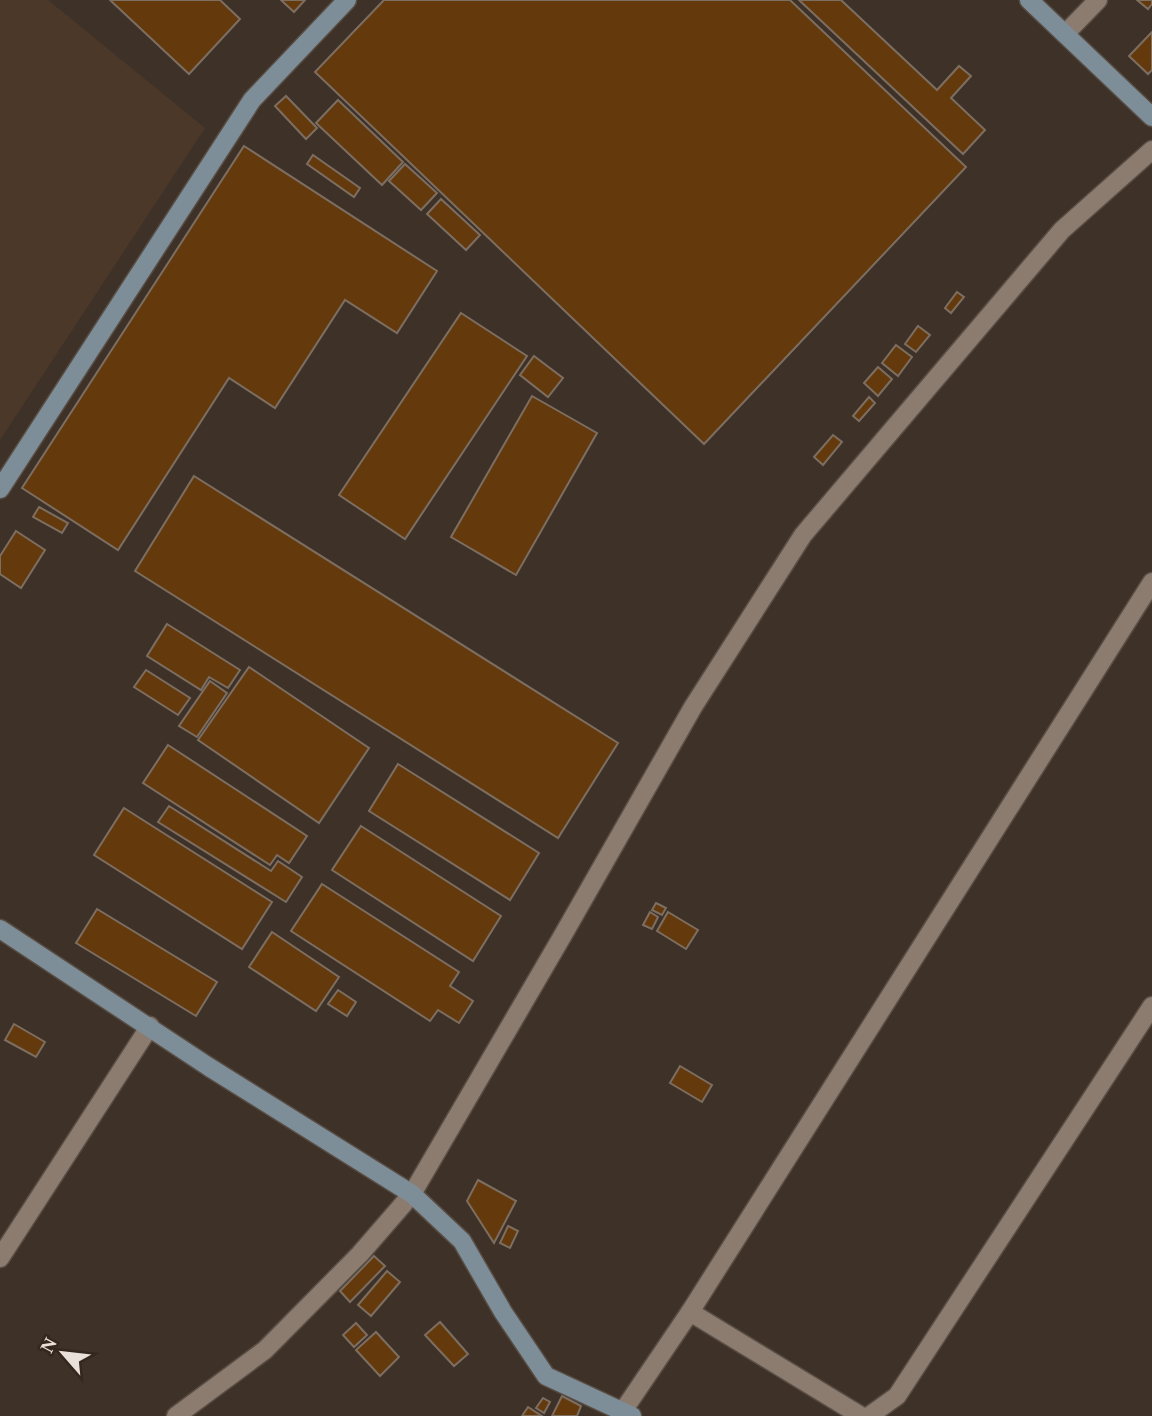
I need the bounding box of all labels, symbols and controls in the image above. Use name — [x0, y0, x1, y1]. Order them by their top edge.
north arrow — [28, 1318, 98, 1388]
text: N — [36, 1334, 61, 1356]

